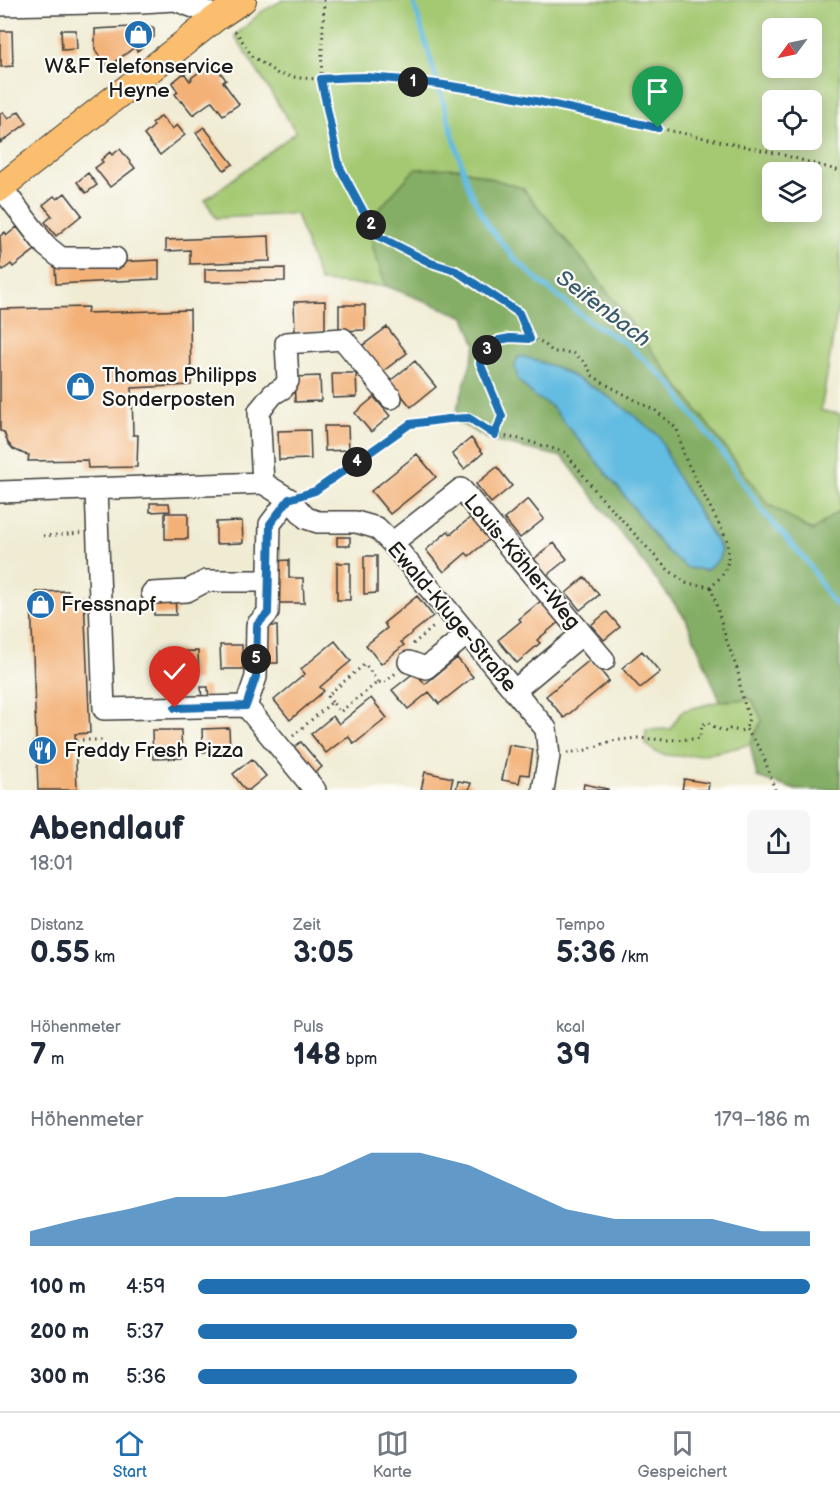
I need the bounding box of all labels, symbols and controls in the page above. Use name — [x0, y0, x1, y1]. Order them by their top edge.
north arrow — [762, 18, 822, 78]
map controls — [762, 18, 822, 222]
shop icon: W&F Telefonservice Heyne — [123, 19, 155, 51]
place label: W&F Telefonservice Heyne — [45, 54, 233, 103]
pin — [632, 66, 683, 128]
pin: 1 — [398, 67, 428, 97]
text: 1 — [410, 72, 416, 91]
icon: arrive — [641, 75, 674, 108]
button: locate — [762, 90, 822, 150]
button: layers — [762, 162, 822, 222]
pin: 2 — [356, 210, 386, 240]
text: 2 — [366, 215, 376, 234]
water label: Seifenbach — [550, 265, 656, 353]
pin: 3 — [472, 335, 502, 365]
text: 3 — [482, 340, 492, 359]
place label: Thomas Philipps Sonderposten — [102, 363, 257, 412]
shop icon: Thomas Philipps Sonderposten — [65, 371, 97, 403]
pin: 4 — [342, 447, 372, 477]
text: 4 — [352, 452, 362, 471]
street label: Louis-Köhler-Weg — [458, 490, 586, 634]
street label: Ewald-Kluge-Straße — [382, 537, 522, 697]
shop icon: Fressnapf — [24, 588, 56, 620]
place label: Fressnapf — [61, 592, 157, 617]
pin: 5 — [241, 644, 271, 674]
pin — [149, 646, 200, 708]
text: 5 — [251, 649, 261, 668]
icon: check — [158, 655, 191, 688]
restaurant icon: Freddy Fresh Pizza — [27, 734, 59, 766]
place label: Freddy Fresh Pizza — [64, 738, 244, 763]
text: Abendlauf — [30, 809, 184, 849]
button: share — [747, 810, 810, 873]
text: 18:01 — [30, 852, 73, 876]
text: Distanz — [30, 916, 84, 935]
text: Zeit — [293, 916, 321, 935]
text: Tempo — [556, 916, 605, 935]
text: 0.55 — [30, 935, 90, 971]
text: 3:05 — [293, 935, 354, 971]
text: 5:36 — [556, 935, 616, 971]
text: km — [90, 948, 115, 967]
text: /km — [616, 948, 649, 967]
text: Höhenmeter — [30, 1018, 120, 1037]
text: Puls — [293, 1018, 323, 1037]
text: kcal — [556, 1018, 585, 1037]
text: 7 — [30, 1037, 47, 1073]
text: 148 — [293, 1037, 341, 1073]
text: 39 — [556, 1037, 591, 1073]
text: m — [47, 1050, 64, 1069]
text: bpm — [341, 1050, 377, 1069]
text: Höhenmeter — [30, 1108, 143, 1132]
text: 179–186 m — [714, 1108, 810, 1132]
text: 100 m — [30, 1275, 86, 1299]
text: 4:59 — [126, 1275, 165, 1299]
text: 200 m — [30, 1320, 89, 1344]
text: 5:37 — [126, 1320, 164, 1344]
text: 300 m — [30, 1365, 89, 1389]
text: 5:36 — [126, 1365, 166, 1389]
tab: Start — [113, 1427, 147, 1482]
tab: Karte — [373, 1427, 412, 1482]
tab: Gespeichert — [637, 1427, 727, 1482]

